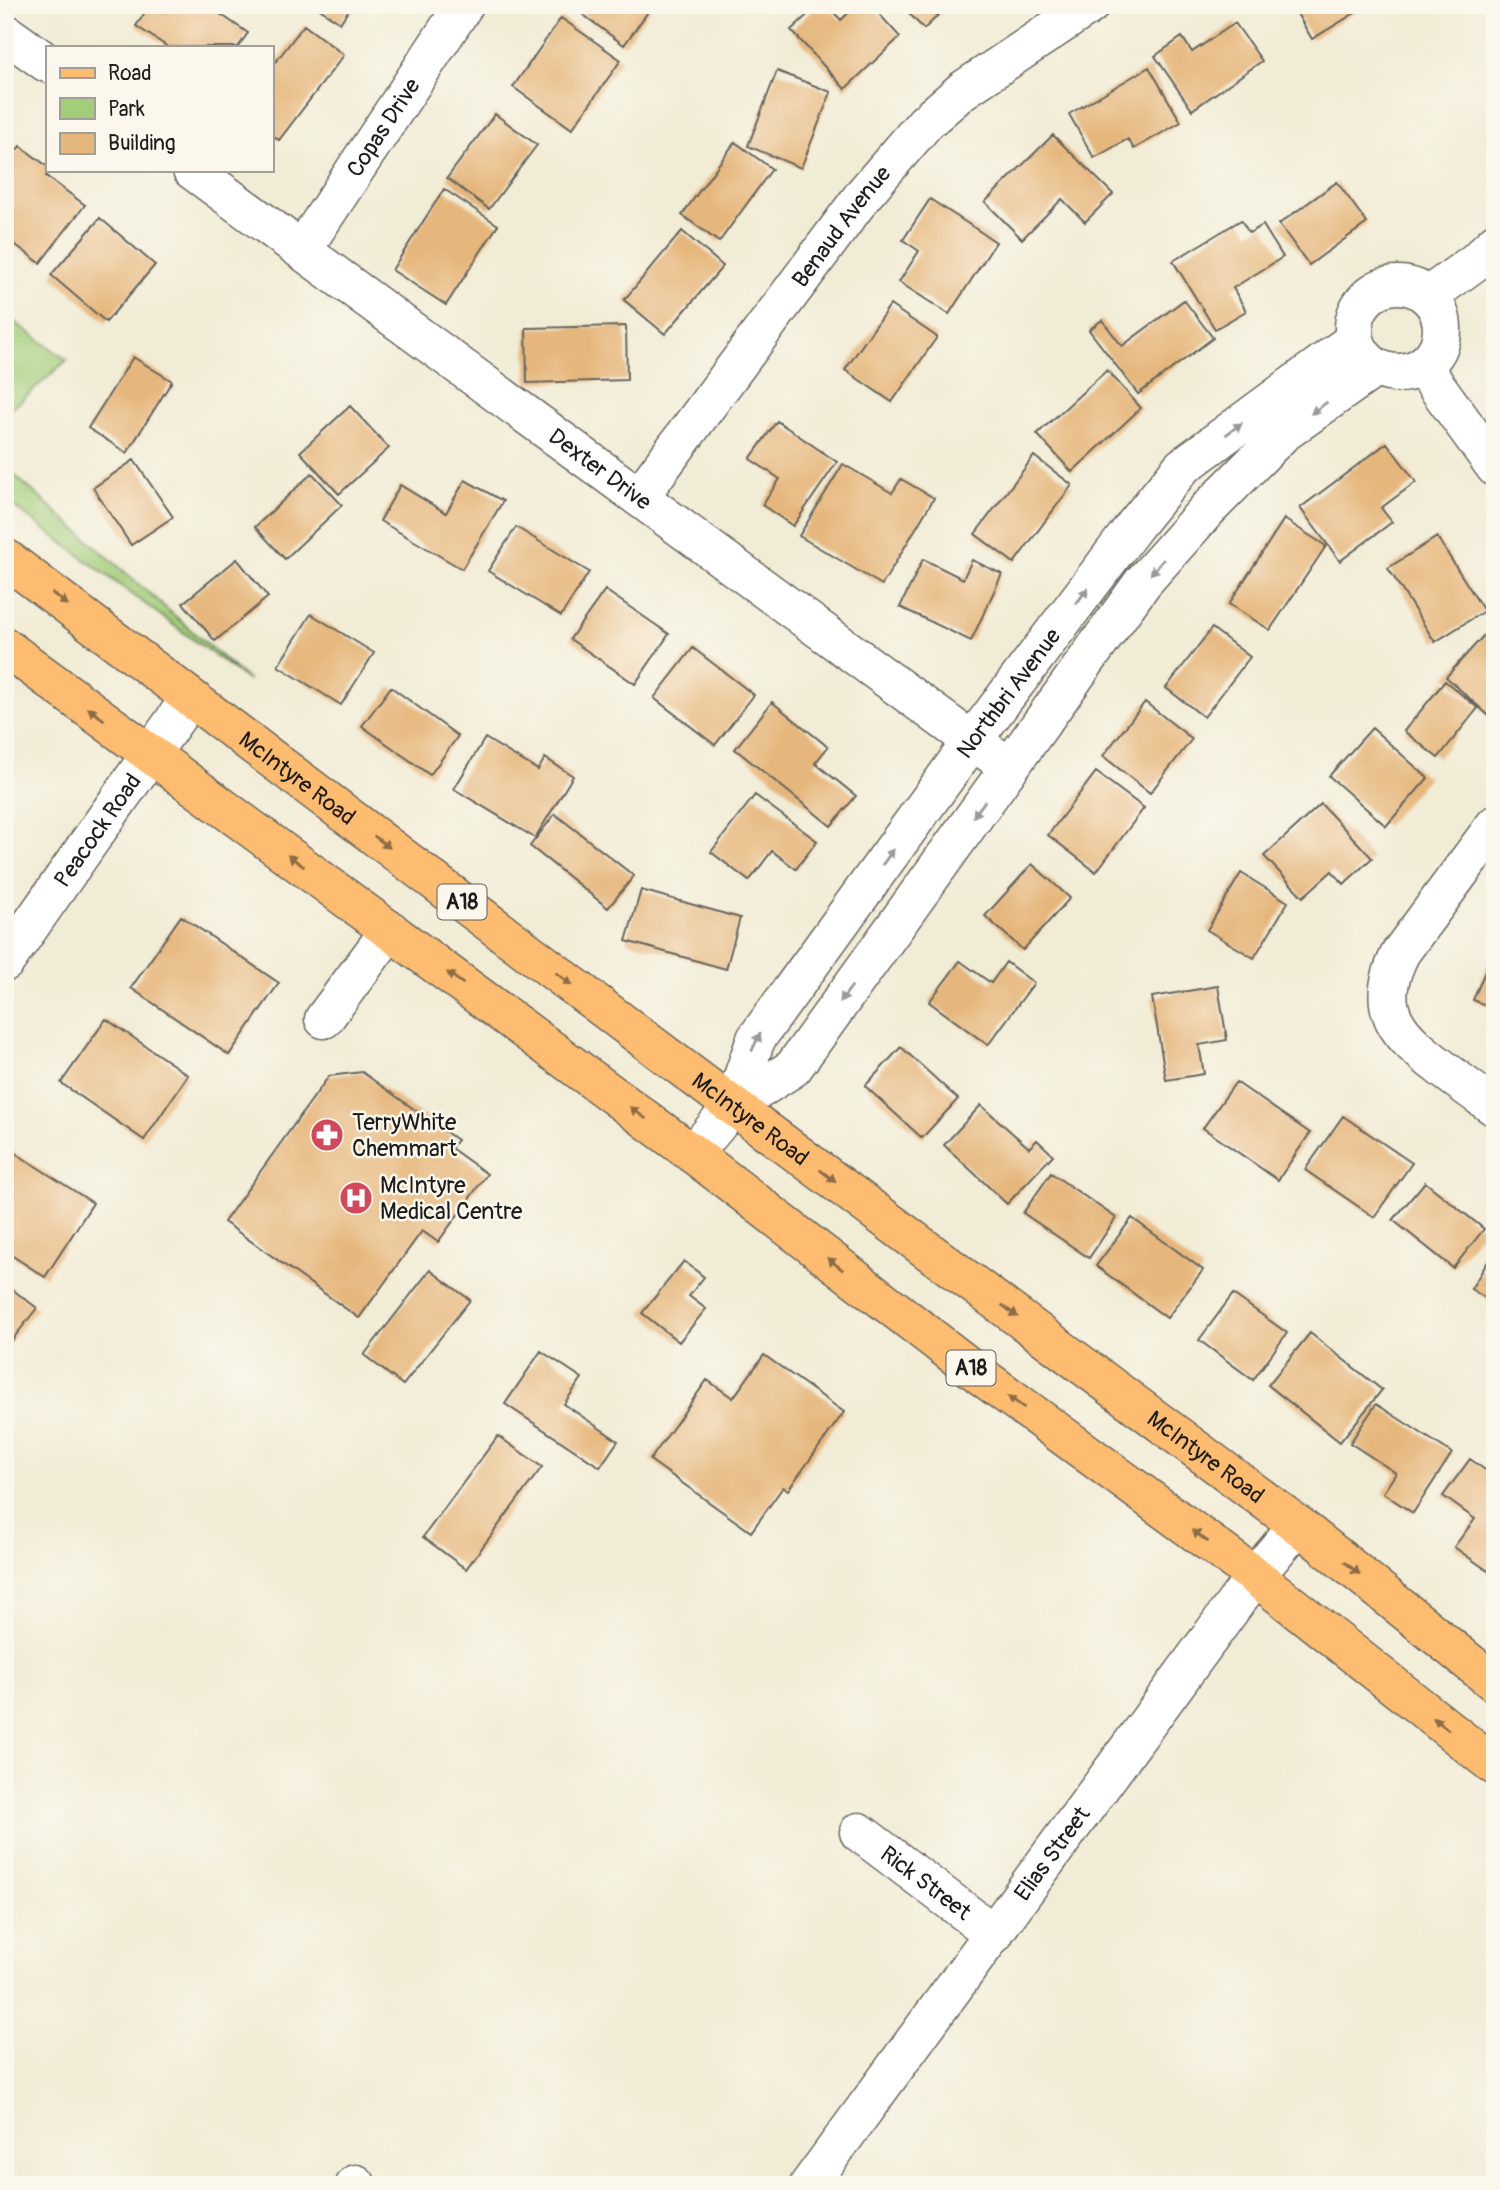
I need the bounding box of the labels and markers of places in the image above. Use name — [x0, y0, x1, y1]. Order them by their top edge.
place label: TerryWhite Chemmart — [352, 1108, 458, 1163]
pharmacy icon: TerryWhite Chemmart — [308, 1116, 346, 1154]
place label: McIntyre Medical Centre — [380, 1171, 523, 1226]
hospital icon: McIntyre Medical Centre — [337, 1179, 375, 1217]

